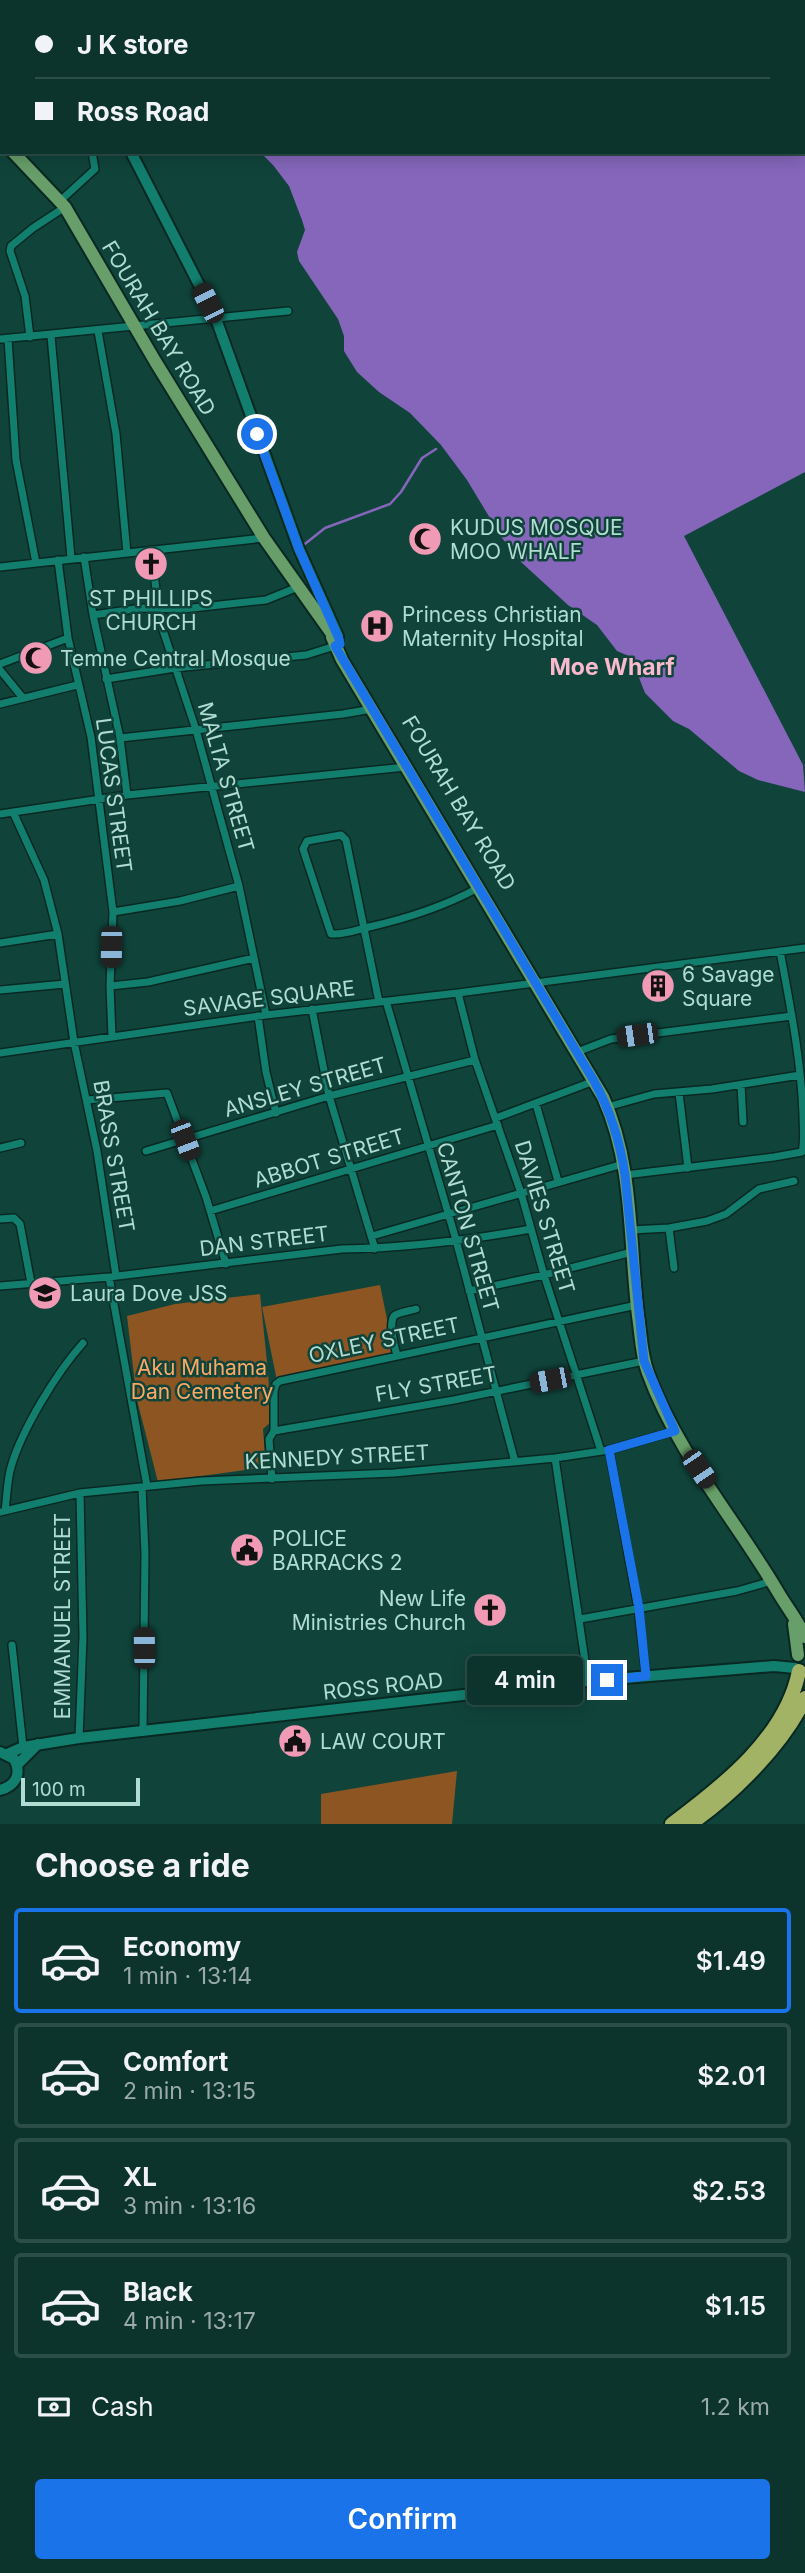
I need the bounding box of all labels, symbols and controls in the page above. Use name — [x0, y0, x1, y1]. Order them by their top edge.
text: J K store — [77, 29, 188, 60]
text: Ross Road — [77, 96, 209, 127]
street label: FOURAH BAY ROAD — [97, 236, 221, 420]
car — [190, 280, 227, 326]
route start — [241, 418, 273, 450]
place label: KUDUS MOSQUE MOO WHALF — [450, 515, 623, 564]
mosque icon: KUDUS MOSQUE MOO WHALF — [406, 520, 444, 558]
church icon: ST PHILLIPS CHURCH — [132, 545, 170, 583]
place label: ST PHILLIPS CHURCH — [89, 586, 213, 635]
place label: Princess Christian Maternity Hospital — [402, 602, 583, 651]
hospital icon: Princess Christian Maternity Hospital — [358, 607, 396, 645]
mosque icon: Temne Central Mosque — [17, 639, 55, 677]
place label: Temne Central Mosque — [60, 646, 291, 671]
district label: Moe Wharf — [549, 653, 675, 681]
street label: MALTA STREET — [193, 699, 259, 855]
street label: FOURAH BAY ROAD — [397, 711, 521, 895]
street label: LUCAS STREET — [91, 716, 137, 874]
car — [101, 926, 122, 968]
place label: 6 Savage Square — [682, 962, 775, 1011]
building icon: 6 Savage Square — [639, 967, 677, 1005]
street label: SAVAGE SQUARE — [182, 975, 356, 1021]
car — [615, 1022, 660, 1048]
street label: ANSLEY STREET — [221, 1052, 389, 1122]
street label: BRASS STREET — [88, 1078, 140, 1234]
car — [168, 1117, 203, 1163]
street label: ABBOT STREET — [251, 1123, 407, 1193]
street label: DAVIES STREET — [510, 1137, 580, 1297]
street label: CANTON STREET — [432, 1139, 504, 1315]
street label: DAN STREET — [198, 1221, 330, 1261]
school or university icon: Laura Dove JSS — [26, 1274, 64, 1312]
place label: Laura Dove JSS — [70, 1281, 228, 1306]
street label: OXLEY STREET — [306, 1312, 462, 1368]
park label: Aku Muhama Dan Cemetery — [131, 1355, 273, 1404]
street label: FLY STREET — [373, 1361, 499, 1407]
car — [528, 1366, 573, 1394]
street label: KENNEDY STREET — [244, 1440, 430, 1474]
car — [679, 1446, 720, 1492]
street label: EMMANUEL STREET — [50, 1513, 75, 1719]
place label: POLICE BARRACKS 2 — [272, 1526, 402, 1575]
public building icon: POLICE BARRACKS 2 — [228, 1531, 266, 1569]
place label: New Life Ministries Church — [292, 1586, 466, 1635]
church icon: New Life Ministries Church — [471, 1591, 509, 1629]
car — [134, 1627, 155, 1669]
callout: 4 min — [467, 1656, 582, 1704]
route end — [591, 1664, 623, 1696]
text: 4 min — [494, 1666, 556, 1694]
street label: ROSS ROAD — [322, 1667, 444, 1705]
public building icon: LAW COURT — [276, 1722, 314, 1760]
place label: LAW COURT — [320, 1729, 446, 1754]
scale bar — [21, 1775, 140, 1807]
text: 100 m — [32, 1778, 86, 1801]
text: Choose a ride — [35, 1846, 250, 1885]
icon: car — [39, 1929, 102, 1992]
text: Economy — [123, 1931, 241, 1962]
text: $1.49 — [696, 1945, 766, 1976]
text: 1 min · 13:14 — [123, 1962, 252, 1990]
icon: car — [39, 2044, 102, 2107]
text: Comfort — [123, 2046, 228, 2077]
text: $2.01 — [697, 2060, 766, 2091]
text: 2 min · 13:15 — [123, 2077, 256, 2105]
icon: car — [39, 2159, 102, 2222]
text: XL — [123, 2161, 157, 2192]
text: $2.53 — [692, 2175, 766, 2206]
text: 3 min · 13:16 — [123, 2192, 256, 2220]
icon: car — [39, 2274, 102, 2337]
text: Black — [123, 2276, 193, 2307]
text: $1.15 — [705, 2290, 766, 2321]
text: 4 min · 13:17 — [123, 2307, 256, 2335]
icon: cash — [35, 2388, 73, 2426]
text: Cash — [91, 2391, 154, 2422]
text: 1.2 km — [701, 2393, 770, 2421]
button: Confirm — [35, 2479, 770, 2559]

